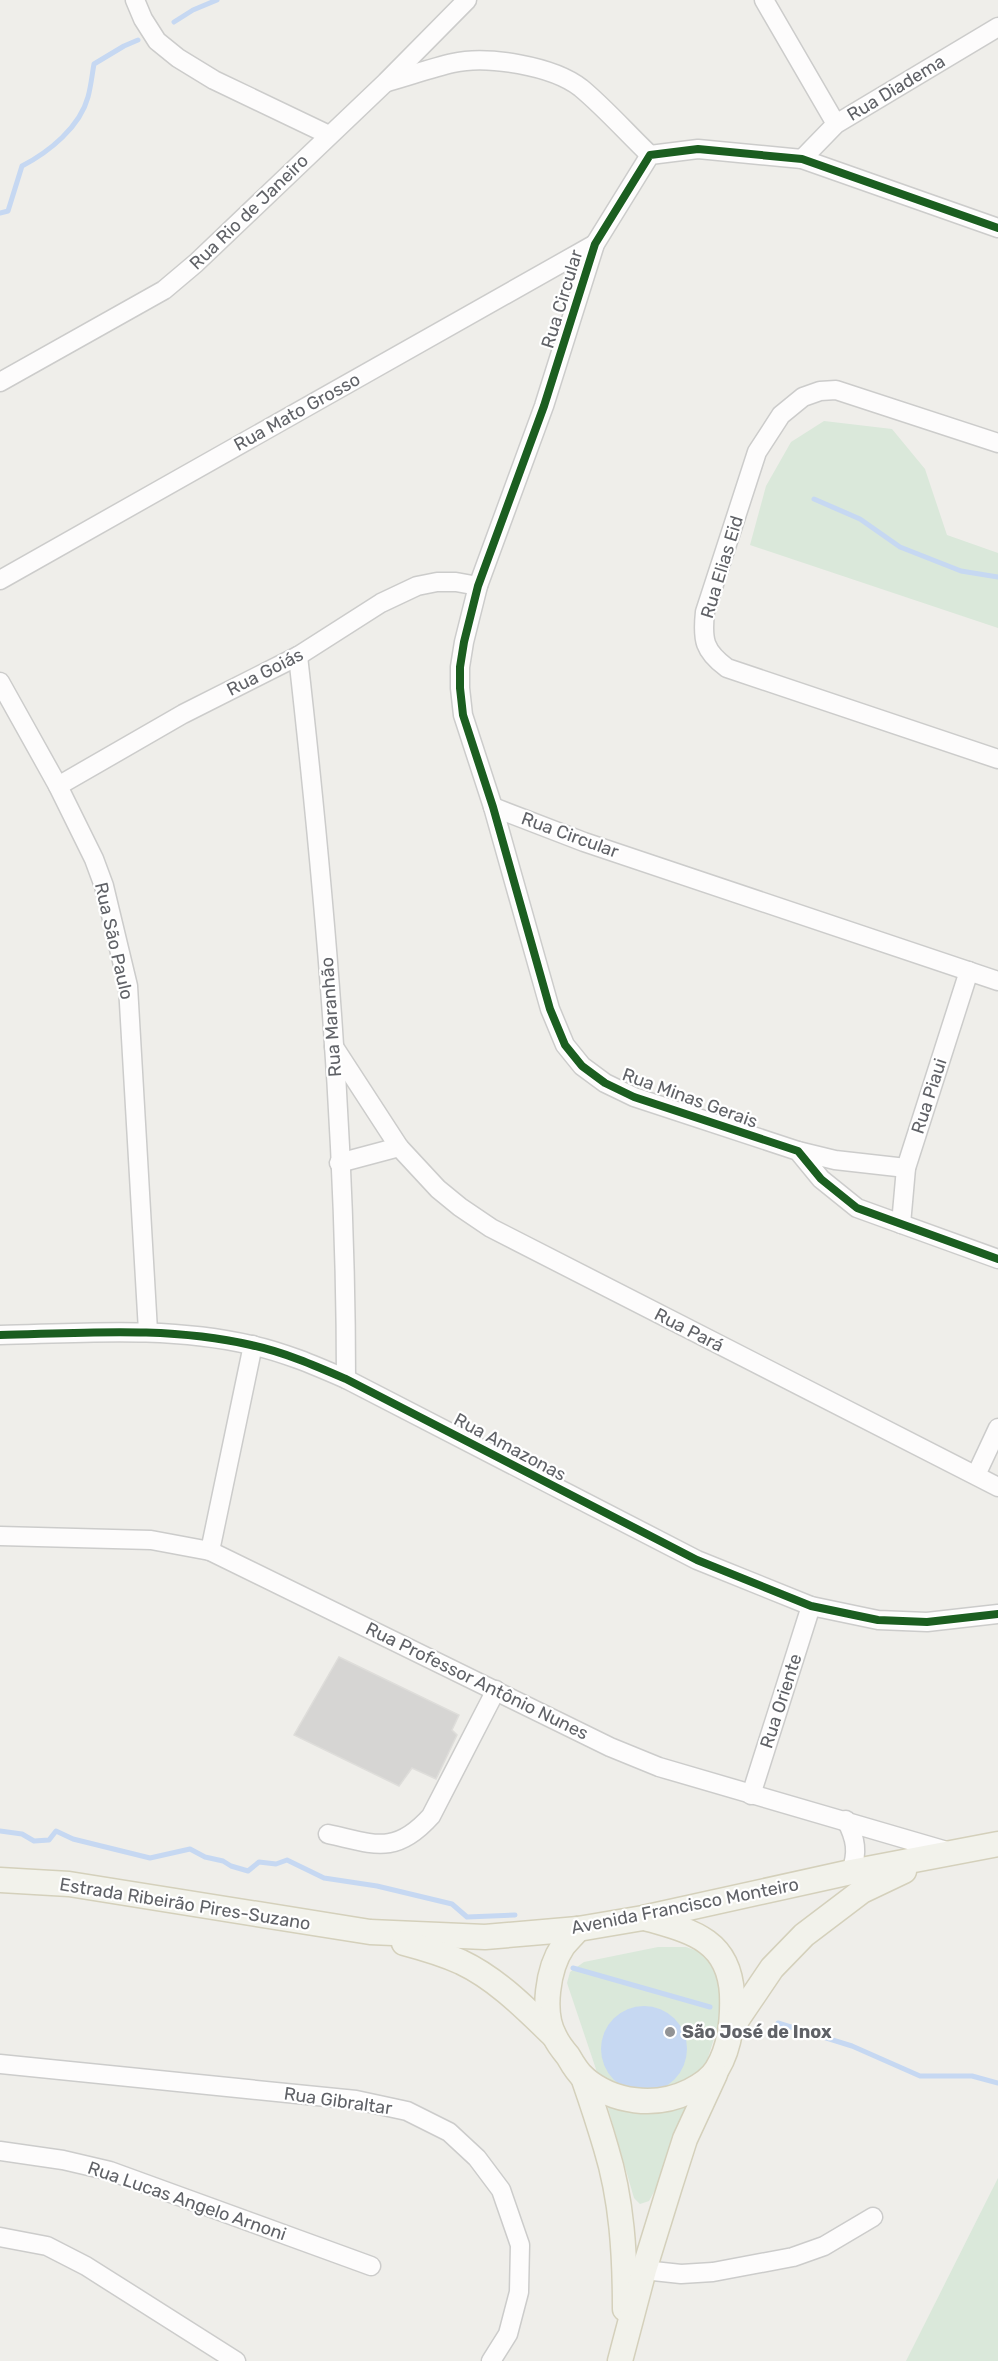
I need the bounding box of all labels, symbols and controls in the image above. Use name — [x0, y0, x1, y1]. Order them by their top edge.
street label: Rua Diadema — [843, 50, 949, 126]
street label: Rua Rio de Janeiro — [185, 150, 313, 274]
street label: Rua Circular — [537, 247, 587, 351]
street label: Rua Mato Grosso — [230, 368, 364, 456]
street label: Rua Elias Eid — [696, 513, 748, 621]
street label: Rua Goiás — [223, 643, 307, 701]
street label: Rua Circular — [518, 807, 622, 863]
street label: Rua São Paulo — [90, 880, 138, 1002]
street label: Rua Maranhão — [316, 956, 346, 1078]
street label: Rua Piaui — [906, 1056, 952, 1136]
street label: Rua Minas Gerais — [619, 1063, 761, 1133]
street label: Rua Pará — [651, 1303, 727, 1357]
street label: Rua Amazonas — [450, 1408, 570, 1486]
street label: Rua Professor Antônio Nunes — [362, 1617, 592, 1745]
street label: Rua Oriente — [755, 1651, 807, 1751]
street label: Estrada Ribeirão Pires-Suzano — [58, 1873, 312, 1935]
street label: Avenida Francisco Monteiro — [569, 1873, 801, 1939]
place label: São José de Inox — [682, 2021, 832, 2043]
marker: São José de Inox — [663, 2025, 677, 2039]
street label: Rua Gibraltar — [282, 2083, 394, 2120]
street label: Rua Lucas Angelo Arnoni — [85, 2157, 289, 2245]

